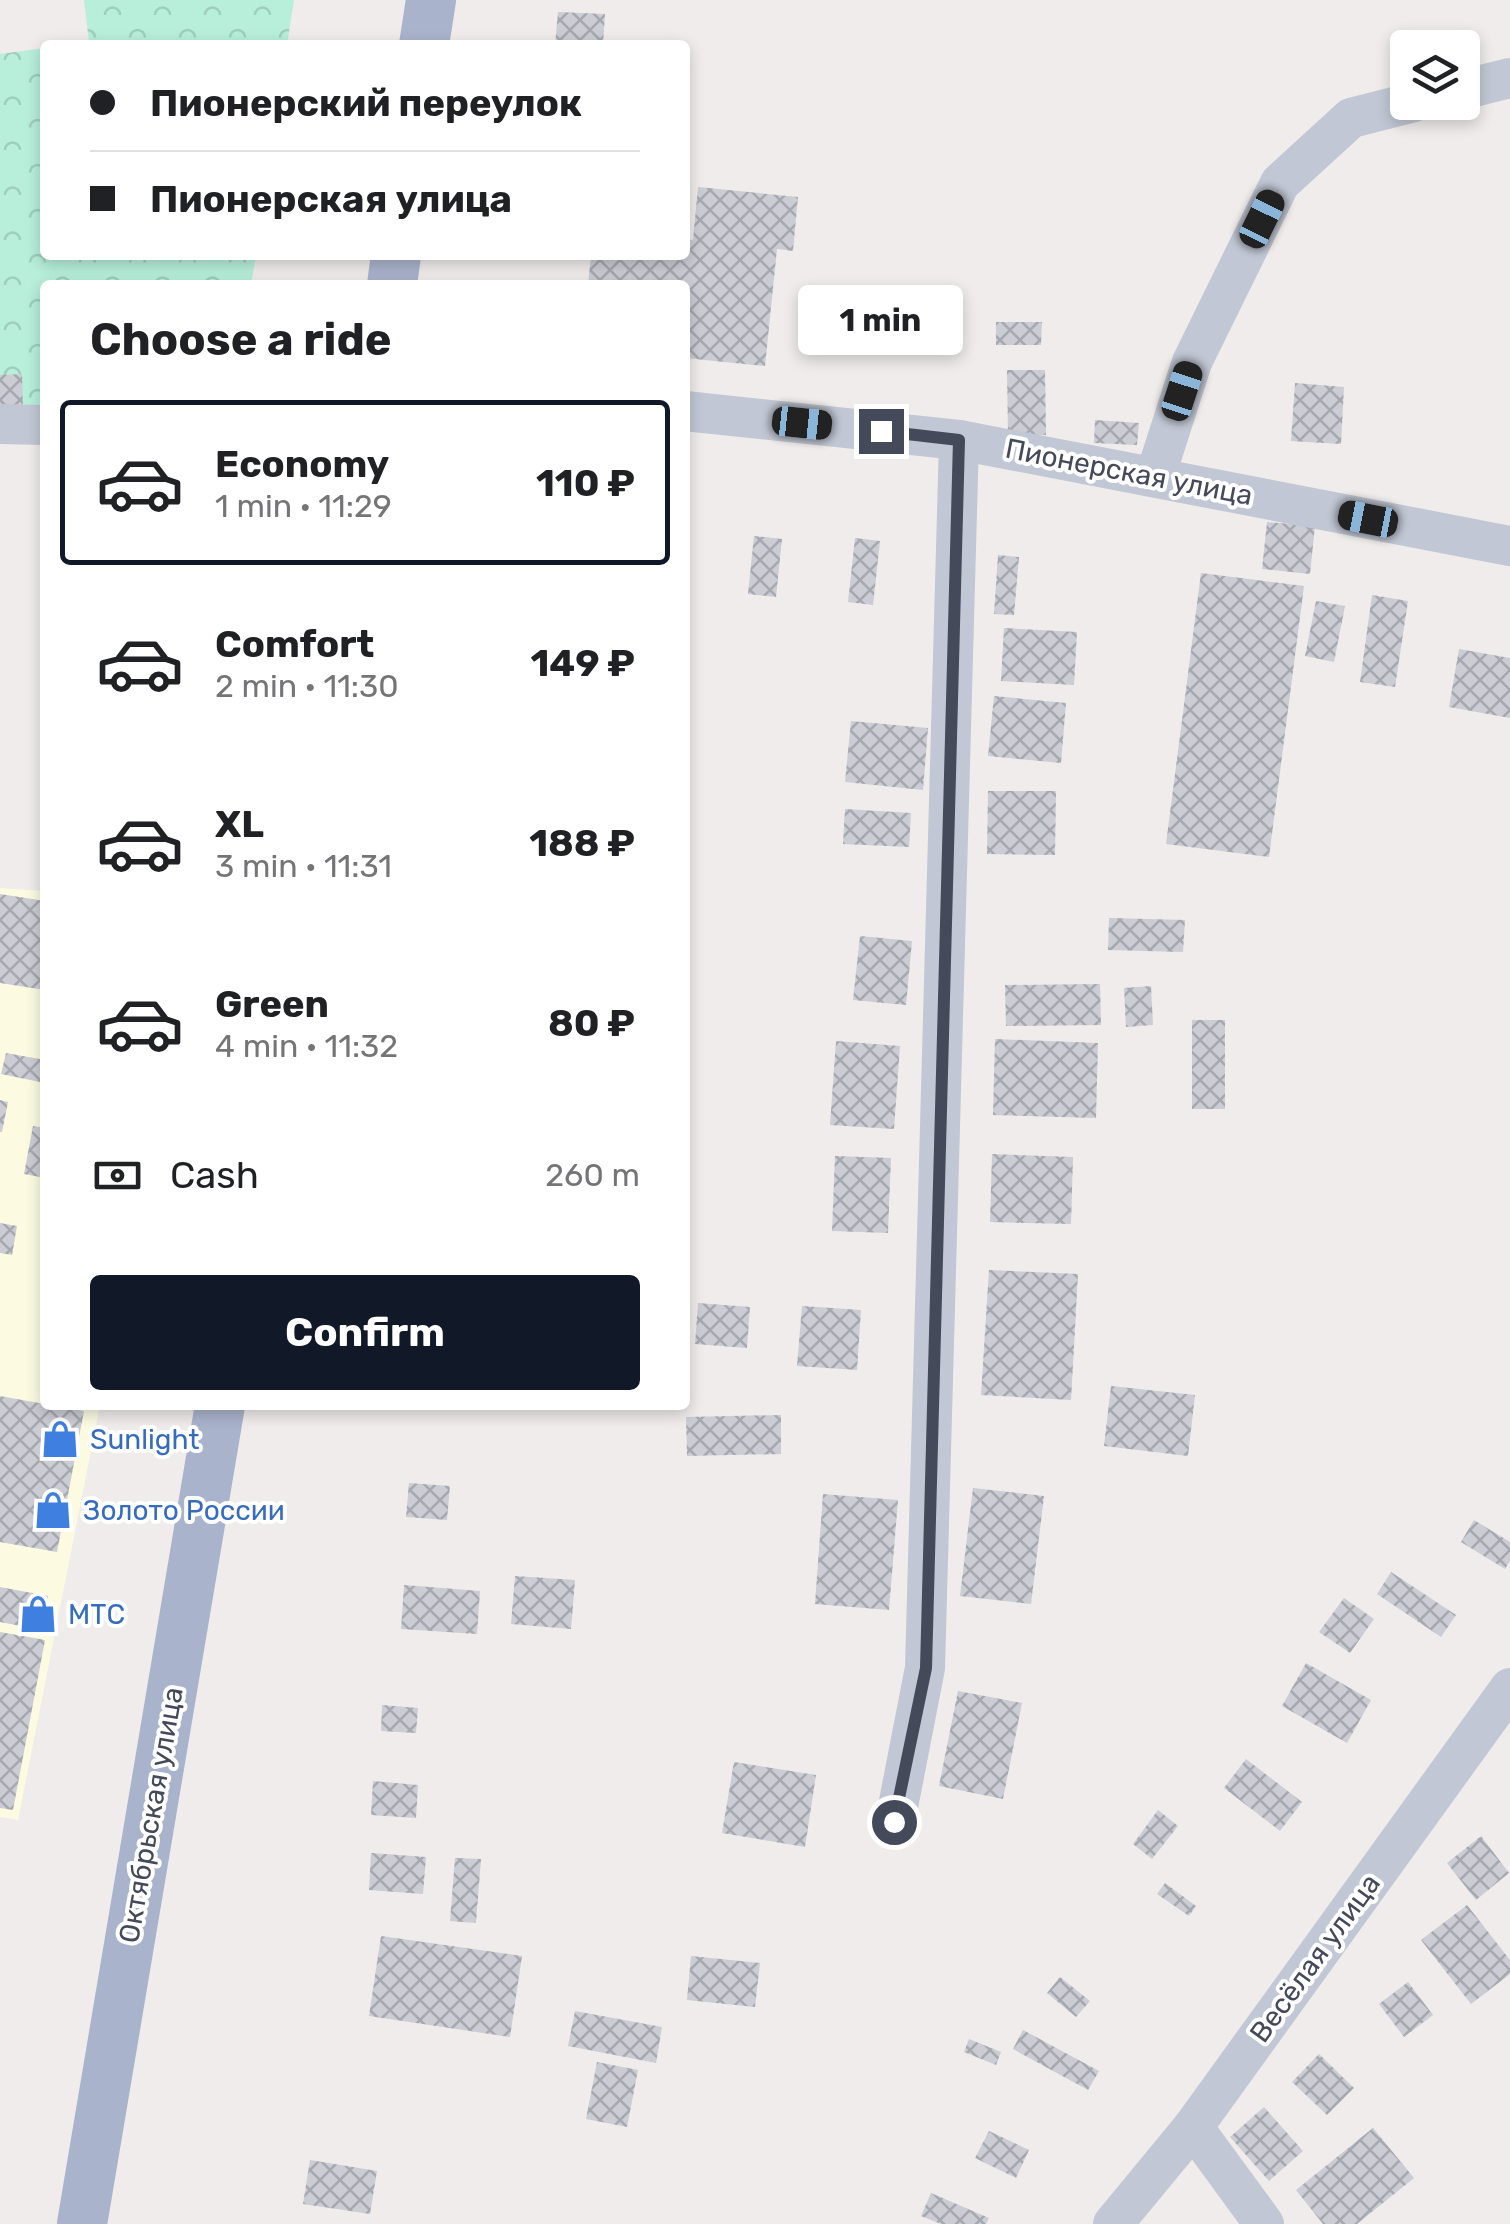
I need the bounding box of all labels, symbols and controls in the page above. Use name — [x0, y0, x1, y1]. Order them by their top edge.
map controls — [1390, 30, 1480, 120]
button: layers — [1390, 30, 1480, 120]
text: Пионерский переулок — [150, 80, 582, 126]
text: Пионерская улица — [150, 176, 512, 222]
car — [1235, 185, 1289, 253]
callout: 1 min — [798, 286, 964, 356]
text: 1 min — [840, 301, 921, 339]
text: Choose a ride — [90, 313, 392, 366]
car — [1158, 358, 1206, 424]
car — [771, 405, 833, 441]
route end — [859, 409, 904, 454]
street label: Пионерская улица — [1003, 432, 1255, 512]
icon: car — [95, 438, 185, 528]
text: Economy — [215, 441, 389, 487]
text: 110 ₽ — [536, 460, 635, 506]
text: 1 min · 11:29 — [215, 487, 392, 525]
car — [1336, 499, 1400, 539]
icon: car — [95, 618, 185, 708]
text: Comfort — [215, 621, 374, 667]
text: 149 ₽ — [530, 640, 635, 686]
text: 2 min · 11:30 — [215, 667, 399, 705]
icon: car — [95, 798, 185, 888]
text: XL — [215, 801, 264, 847]
text: 188 ₽ — [529, 820, 635, 866]
text: 3 min · 11:31 — [215, 847, 392, 885]
icon: car — [95, 978, 185, 1068]
text: Green — [215, 981, 329, 1027]
text: 80 ₽ — [548, 1000, 635, 1046]
text: 4 min · 11:32 — [215, 1027, 398, 1065]
icon: cash — [90, 1148, 145, 1203]
text: Cash — [170, 1152, 259, 1198]
text: 260 m — [545, 1156, 640, 1194]
button: Confirm — [90, 1275, 640, 1390]
shop icon: Sunlight — [39, 1418, 81, 1460]
place label: Sunlight — [90, 1423, 199, 1456]
shop icon: Золото России — [32, 1489, 74, 1531]
place label: Золото России — [83, 1494, 285, 1527]
shop icon: МТС — [17, 1593, 59, 1635]
place label: МТС — [68, 1598, 125, 1631]
street label: Октябрьская улица — [112, 1685, 190, 1945]
route start — [872, 1800, 917, 1845]
street label: Весёлая улица — [1243, 1868, 1387, 2048]

